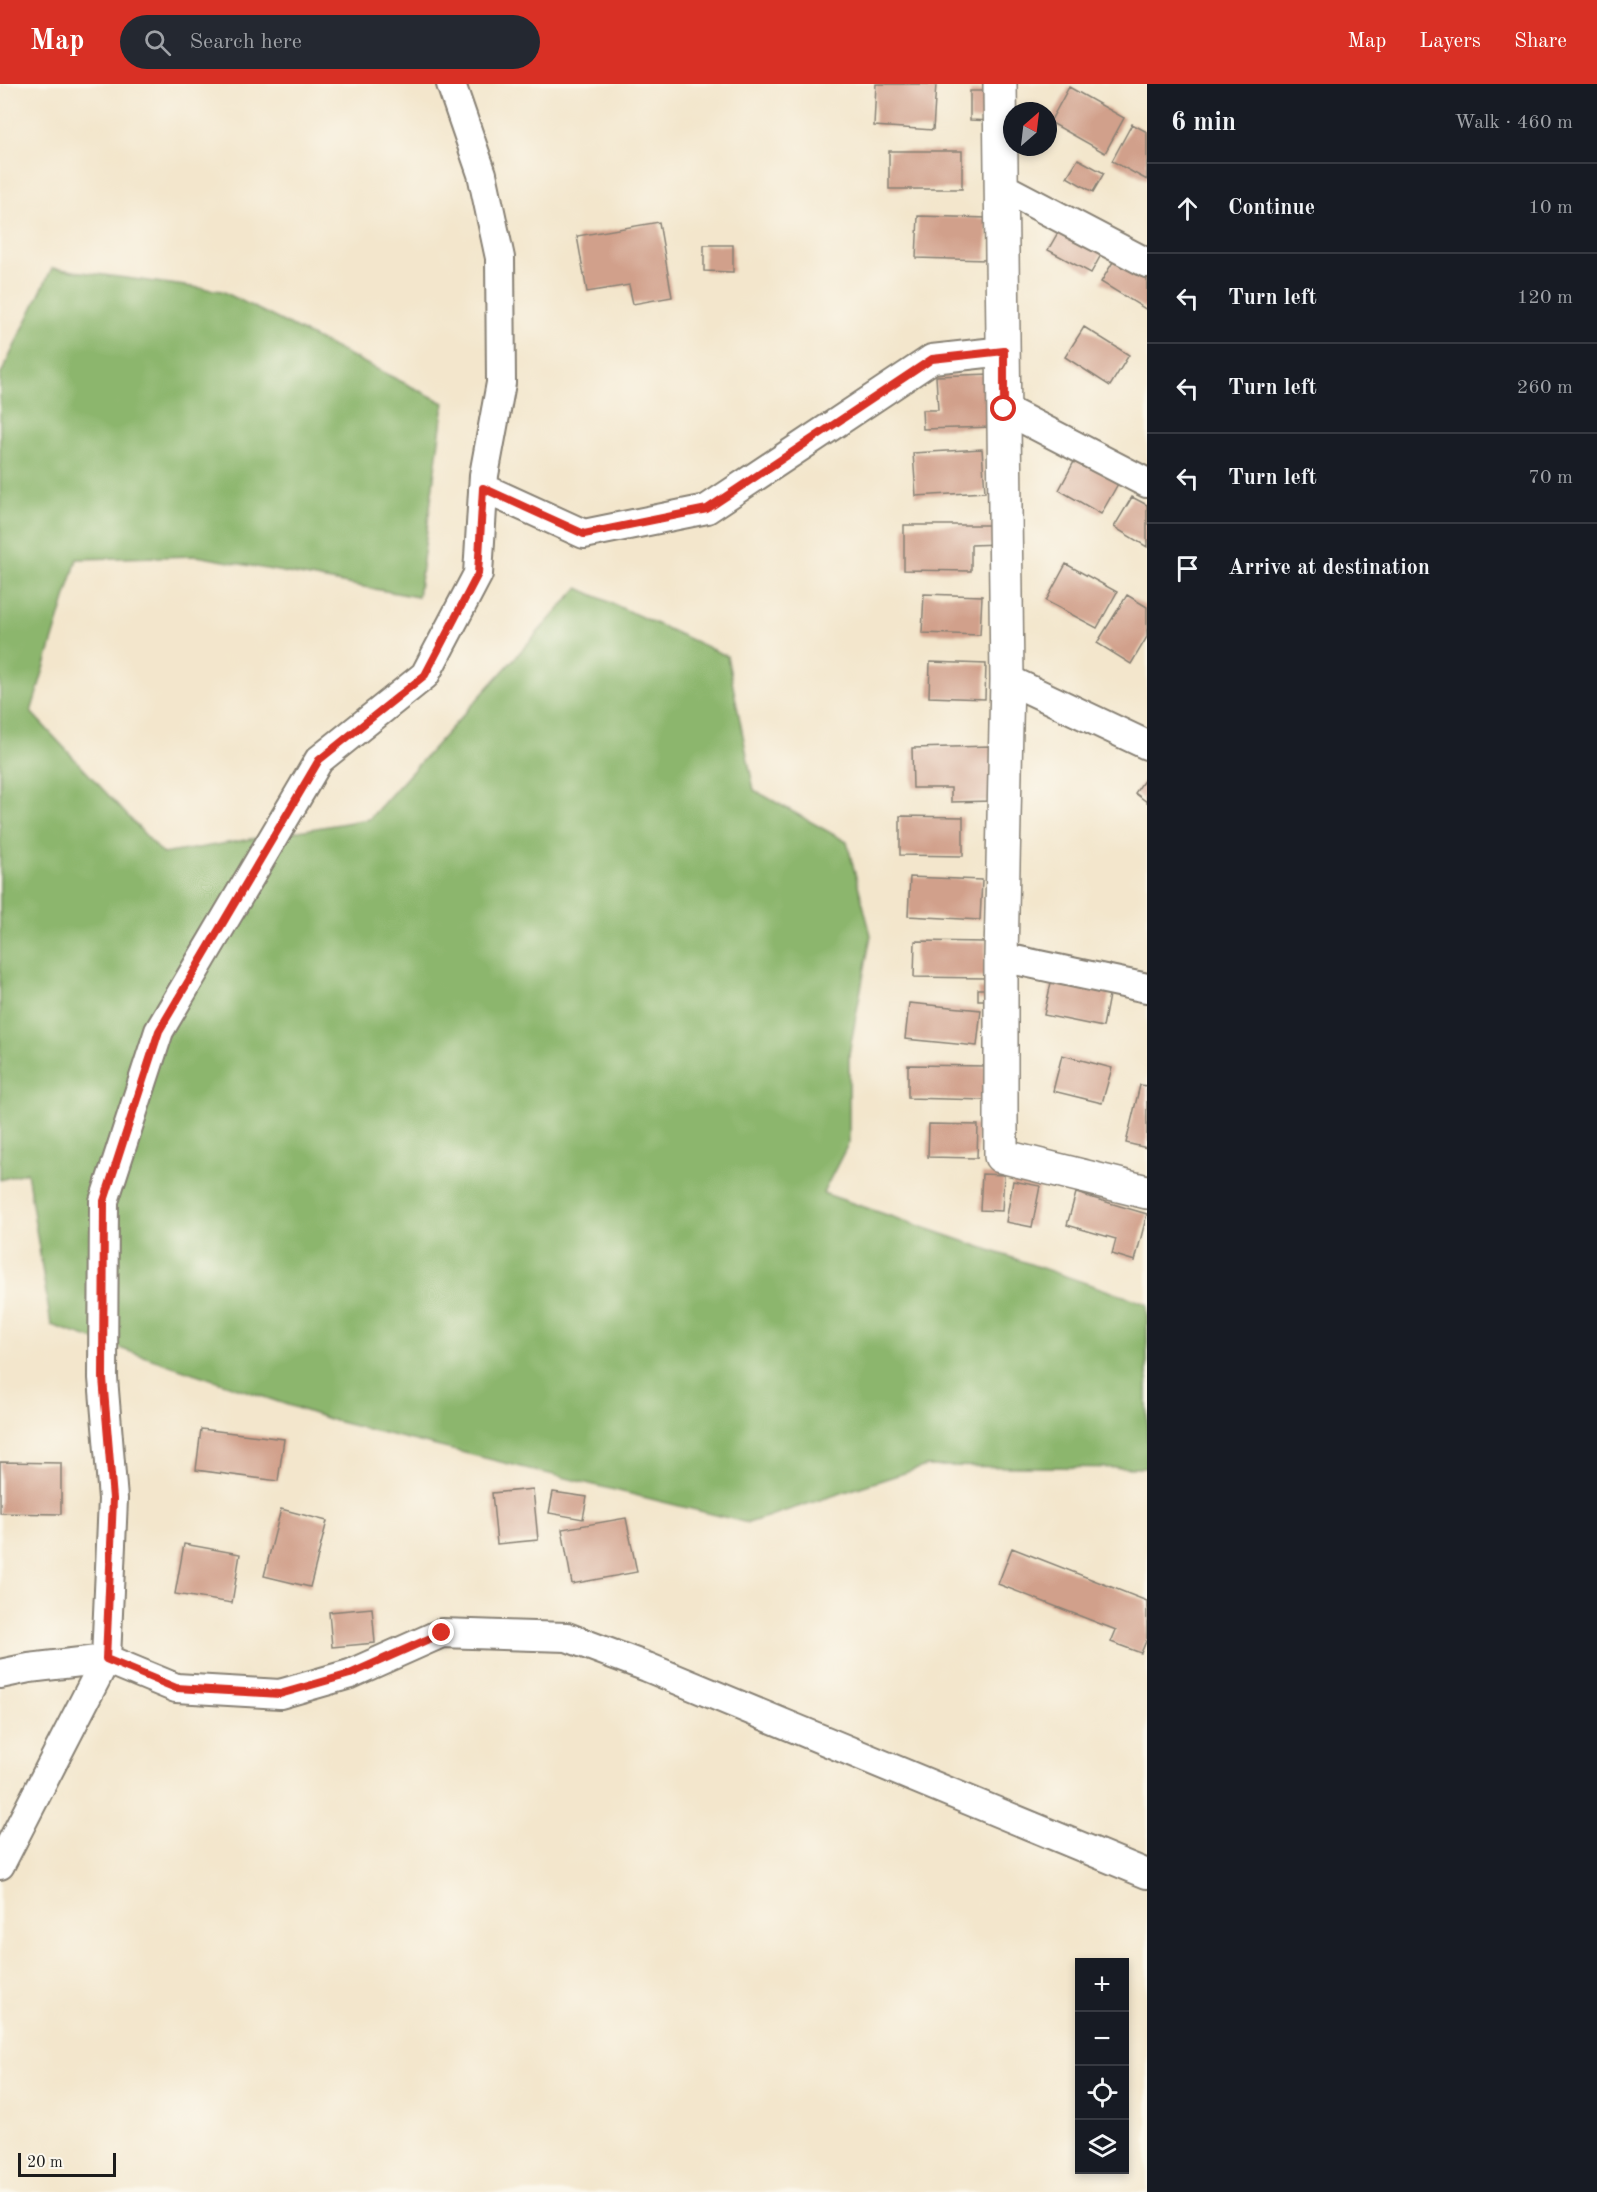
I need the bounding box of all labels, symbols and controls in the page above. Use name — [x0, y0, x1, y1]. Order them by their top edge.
search box — [120, 15, 540, 69]
icon: search — [141, 26, 174, 59]
text: Map — [30, 28, 84, 56]
text: Search here — [189, 31, 302, 53]
text: Map — [1347, 31, 1386, 52]
text: Layers — [1419, 31, 1481, 52]
text: Share — [1514, 31, 1567, 52]
north arrow — [1003, 102, 1057, 156]
text: 6 min — [1171, 110, 1236, 136]
text: Walk · 460 m — [1454, 113, 1573, 133]
icon: ahead — [1171, 192, 1204, 225]
text: Continue — [1228, 197, 1315, 219]
text: 10 m — [1528, 198, 1573, 218]
icon: left — [1171, 282, 1204, 315]
text: Turn left — [1228, 287, 1317, 309]
text: 120 m — [1517, 288, 1573, 308]
icon: left — [1171, 372, 1204, 405]
text: Turn left — [1228, 377, 1317, 399]
text: 260 m — [1517, 378, 1573, 398]
route start — [990, 395, 1016, 421]
icon: left — [1171, 462, 1204, 495]
text: Turn left — [1228, 467, 1317, 489]
text: 70 m — [1528, 468, 1573, 488]
icon: arrive — [1171, 552, 1204, 585]
text: Arrive at destination — [1228, 557, 1430, 579]
route end — [428, 1619, 454, 1645]
map controls — [1075, 1958, 1129, 2174]
button: + — [1075, 1958, 1129, 2012]
button: − — [1075, 2012, 1129, 2066]
button: locate — [1075, 2066, 1129, 2120]
button: layers — [1075, 2120, 1129, 2174]
scale bar — [18, 2150, 116, 2178]
text: 20 m — [27, 2155, 63, 2171]

